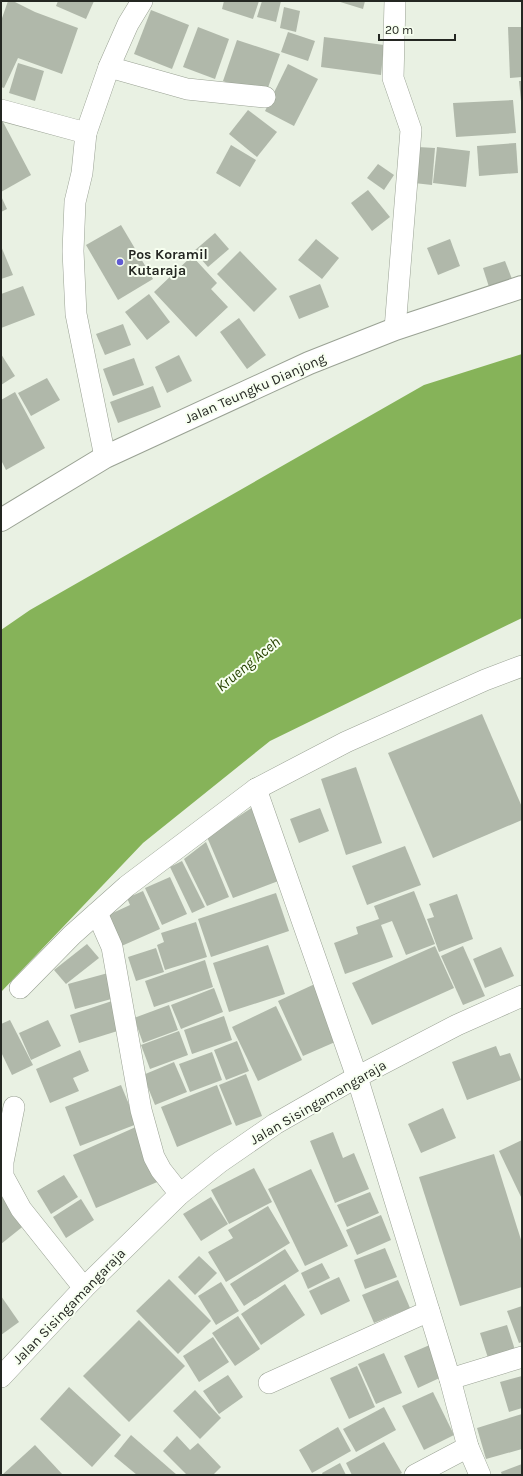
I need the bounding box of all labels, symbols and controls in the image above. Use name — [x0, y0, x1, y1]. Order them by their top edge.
scale bar — [379, 16, 455, 42]
text: 20 m — [385, 23, 413, 37]
place label: Pos Koramil Kutaraja — [128, 246, 208, 279]
marker: Pos Koramil Kutaraja — [115, 257, 125, 267]
street label: Jalan Teungku Dianjong — [182, 350, 328, 427]
water label: Krueng Aceh — [212, 633, 284, 695]
street label: Jalan Sisingamangaraja — [247, 1056, 389, 1148]
street label: Jalan Sisingamangaraja — [10, 1245, 129, 1368]

